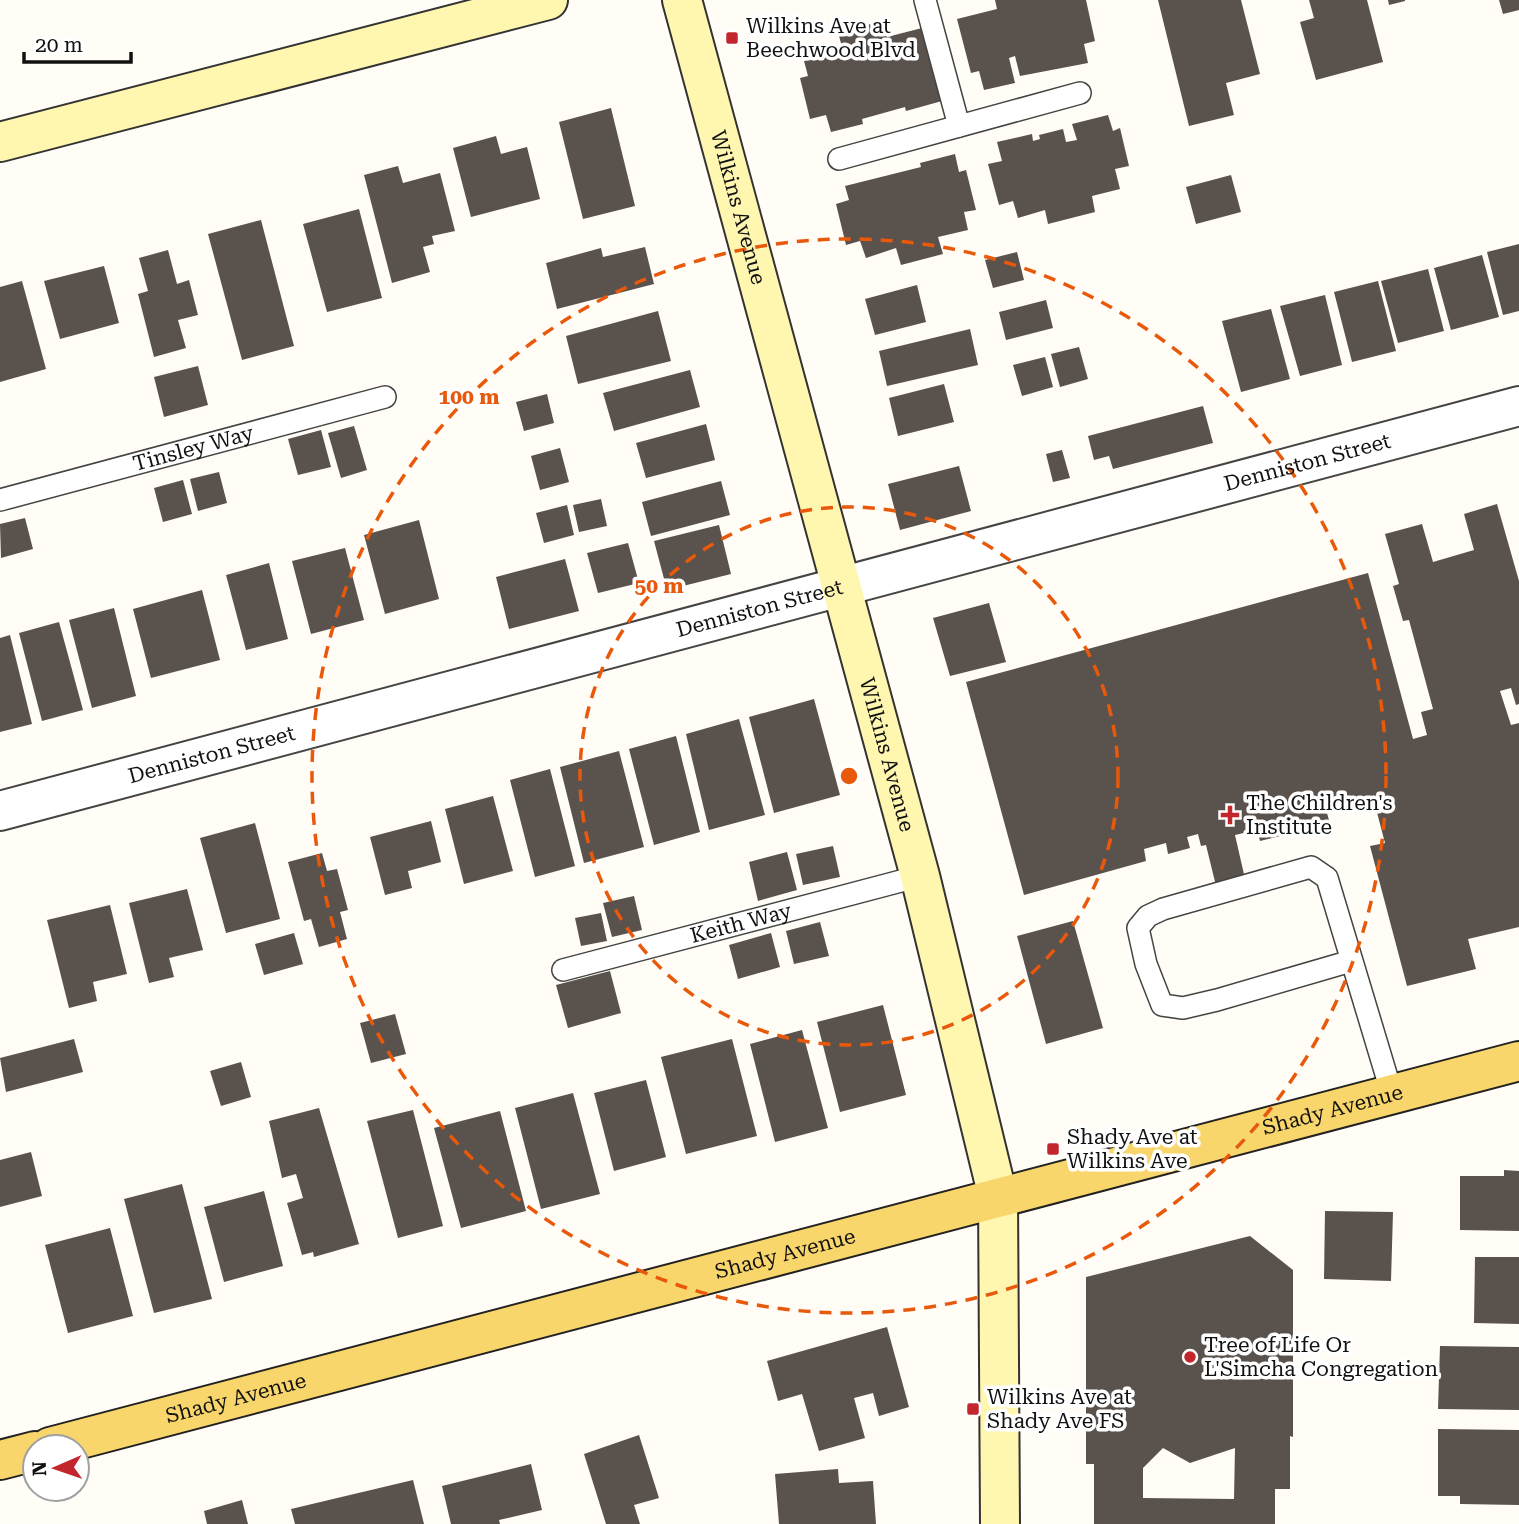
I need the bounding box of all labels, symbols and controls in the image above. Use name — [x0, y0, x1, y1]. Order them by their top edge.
place label: Wilkins Ave at Beechwood Blvd — [746, 14, 916, 62]
scale bar — [24, 21, 131, 65]
marker: Wilkins Ave at Beechwood Blvd — [724, 30, 740, 46]
text: 20 m — [35, 33, 83, 57]
street label: Wilkins Avenue — [706, 128, 771, 287]
text: 100 m — [439, 385, 499, 409]
street label: Tinsley Way — [130, 421, 257, 476]
street label: Denniston Street — [1221, 429, 1393, 496]
text: 50 m — [634, 574, 684, 598]
street label: Denniston Street — [674, 575, 846, 642]
street label: Wilkins Avenue — [855, 675, 919, 834]
street label: Denniston Street — [126, 721, 298, 788]
centre of rings — [837, 764, 861, 788]
place label: The Children's Institute — [1246, 791, 1392, 839]
marker: The Children's Institute — [1220, 805, 1240, 825]
street label: Keith Way — [688, 898, 795, 948]
street label: Shady Avenue — [1260, 1080, 1405, 1140]
place label: Shady Ave at Wilkins Ave — [1067, 1125, 1198, 1173]
marker: Shady Ave at Wilkins Ave — [1045, 1141, 1061, 1157]
street label: Shady Avenue — [712, 1224, 858, 1284]
place label: Tree of Life Or L'Simcha Congregation — [1204, 1333, 1439, 1381]
marker: Tree of Life Or L'Simcha Congregation — [1182, 1349, 1198, 1365]
street label: Shady Avenue — [163, 1368, 309, 1428]
place label: Wilkins Ave at Shady Ave FS — [987, 1385, 1132, 1433]
marker: Wilkins Ave at Shady Ave FS — [965, 1401, 981, 1417]
north arrow — [21, 1433, 91, 1503]
text: N — [28, 1460, 51, 1476]

